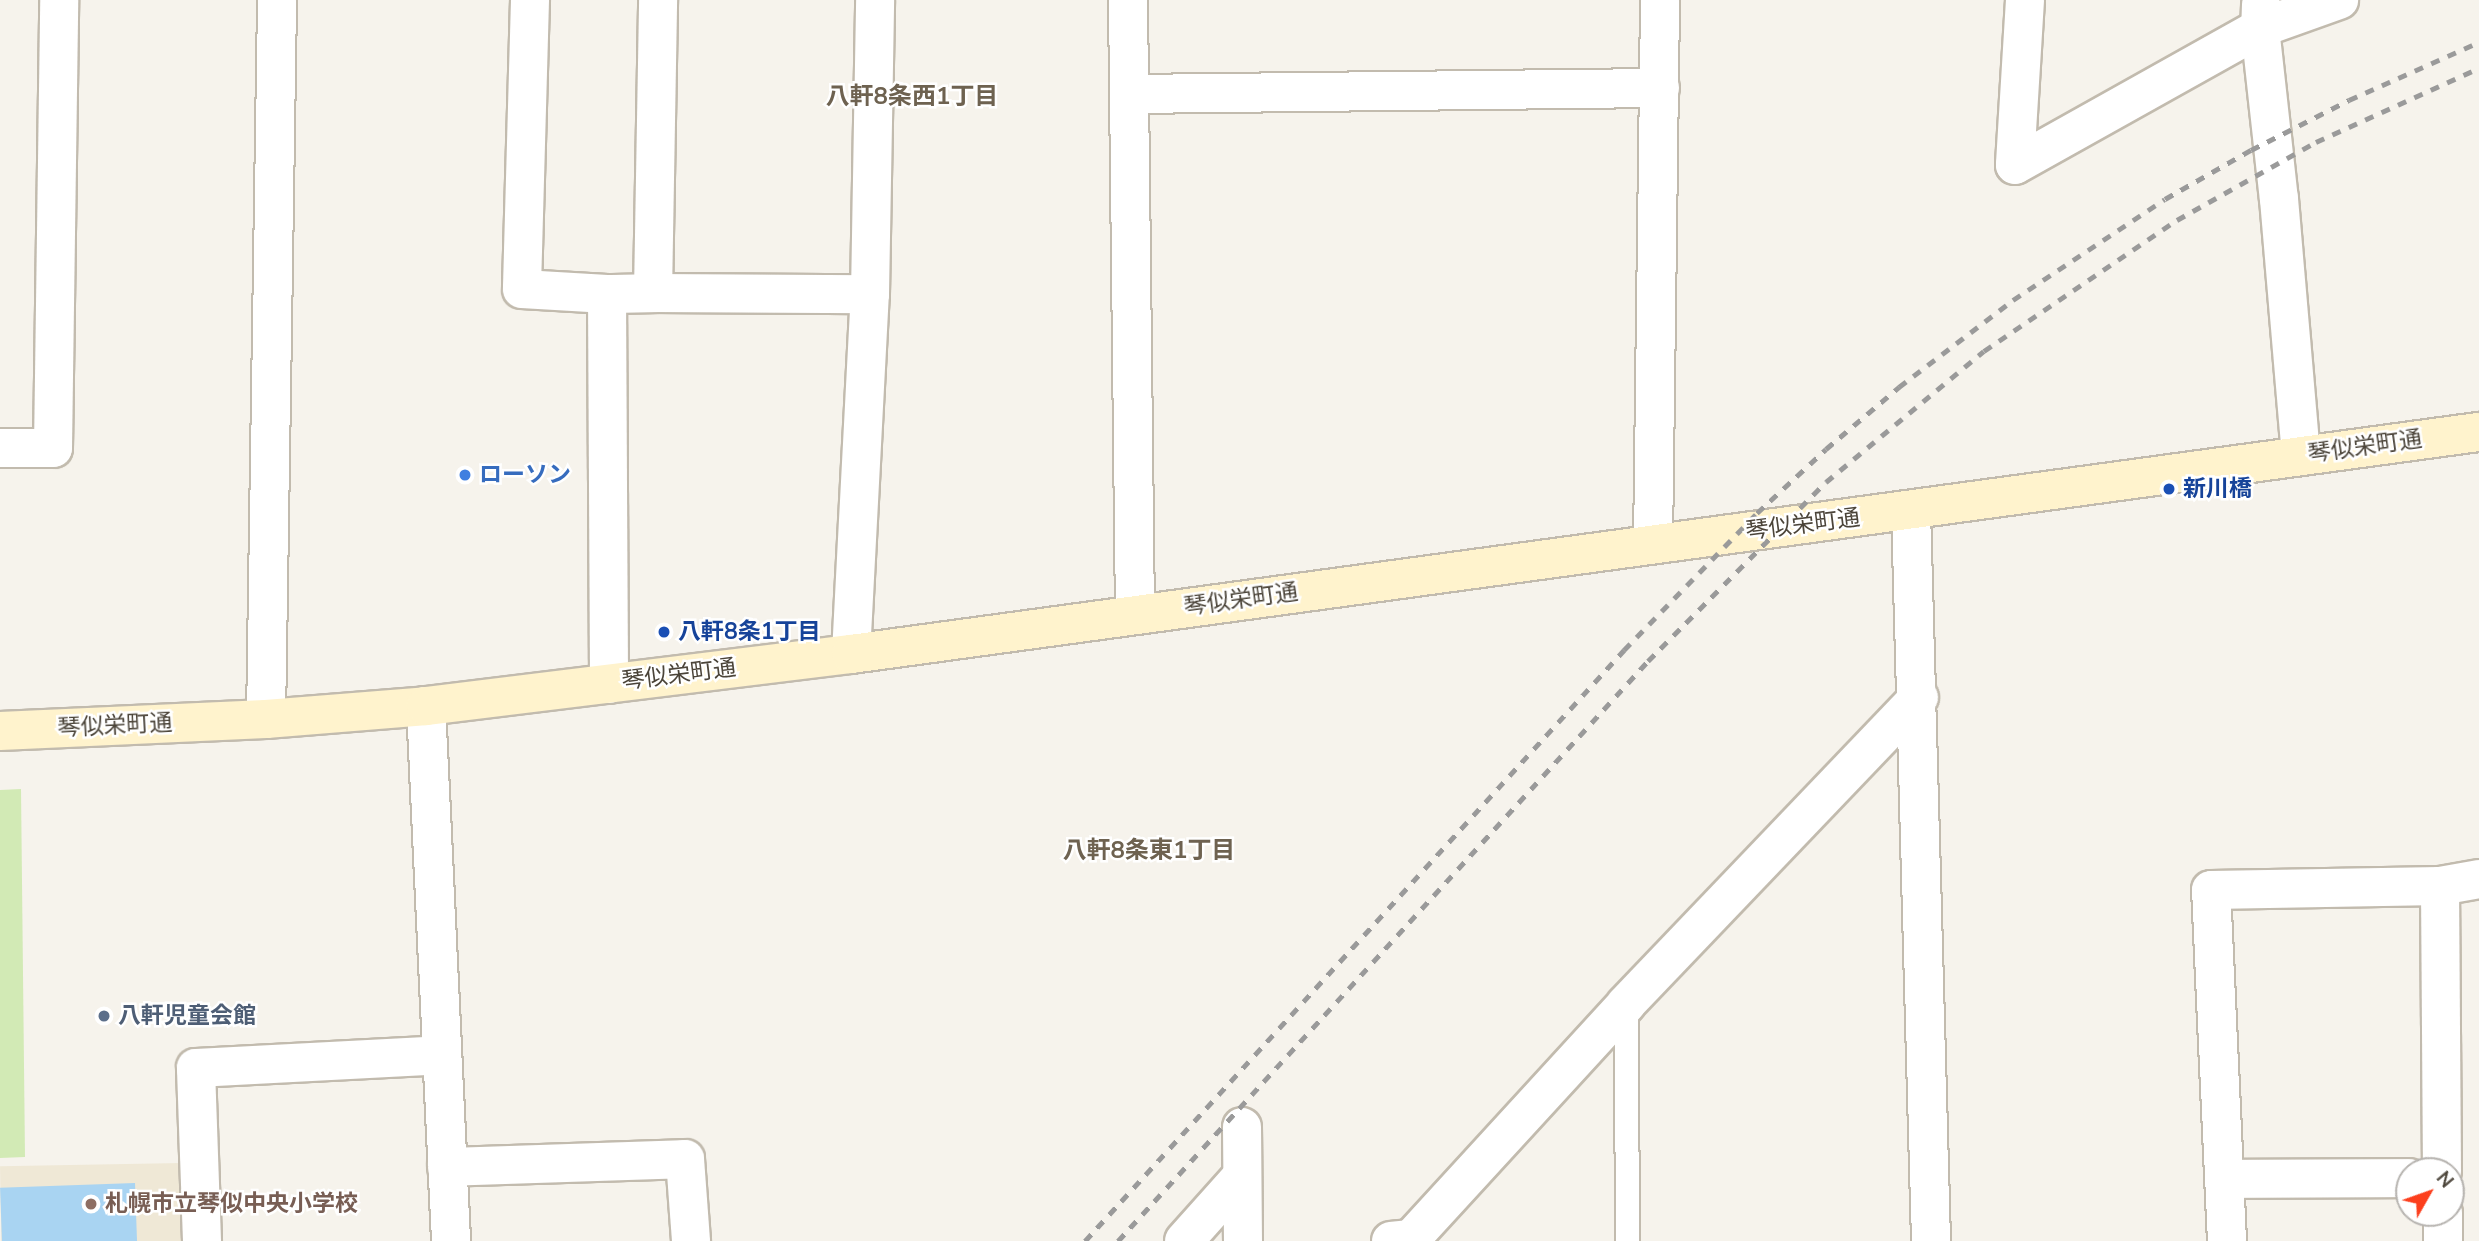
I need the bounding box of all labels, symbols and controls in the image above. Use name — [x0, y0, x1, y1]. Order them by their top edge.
district label: 八軒8条西1丁目 — [826, 83, 998, 111]
street label: 琴似栄町通 — [2306, 425, 2424, 469]
place label: ローソン — [479, 461, 571, 489]
marker: ローソン — [457, 467, 473, 483]
place label: 新川橋 — [2183, 475, 2252, 503]
marker: 新川橋 — [2161, 481, 2177, 497]
street label: 琴似栄町通 — [1744, 504, 1862, 546]
street label: 琴似栄町通 — [1182, 578, 1300, 622]
place label: 八軒8条1丁目 — [678, 618, 821, 646]
marker: 八軒8条1丁目 — [656, 624, 672, 640]
street label: 琴似栄町通 — [620, 654, 738, 696]
street label: 琴似栄町通 — [57, 709, 173, 743]
district label: 八軒8条東1丁目 — [1063, 837, 1235, 865]
place label: 八軒児童会館 — [118, 1002, 256, 1030]
marker: 八軒児童会館 — [96, 1008, 112, 1024]
north arrow — [2395, 1157, 2465, 1227]
text: N — [2430, 1166, 2459, 1194]
place label: 札幌市立琴似中央小学校 — [105, 1190, 358, 1218]
marker: 札幌市立琴似中央小学校 — [83, 1196, 99, 1212]

